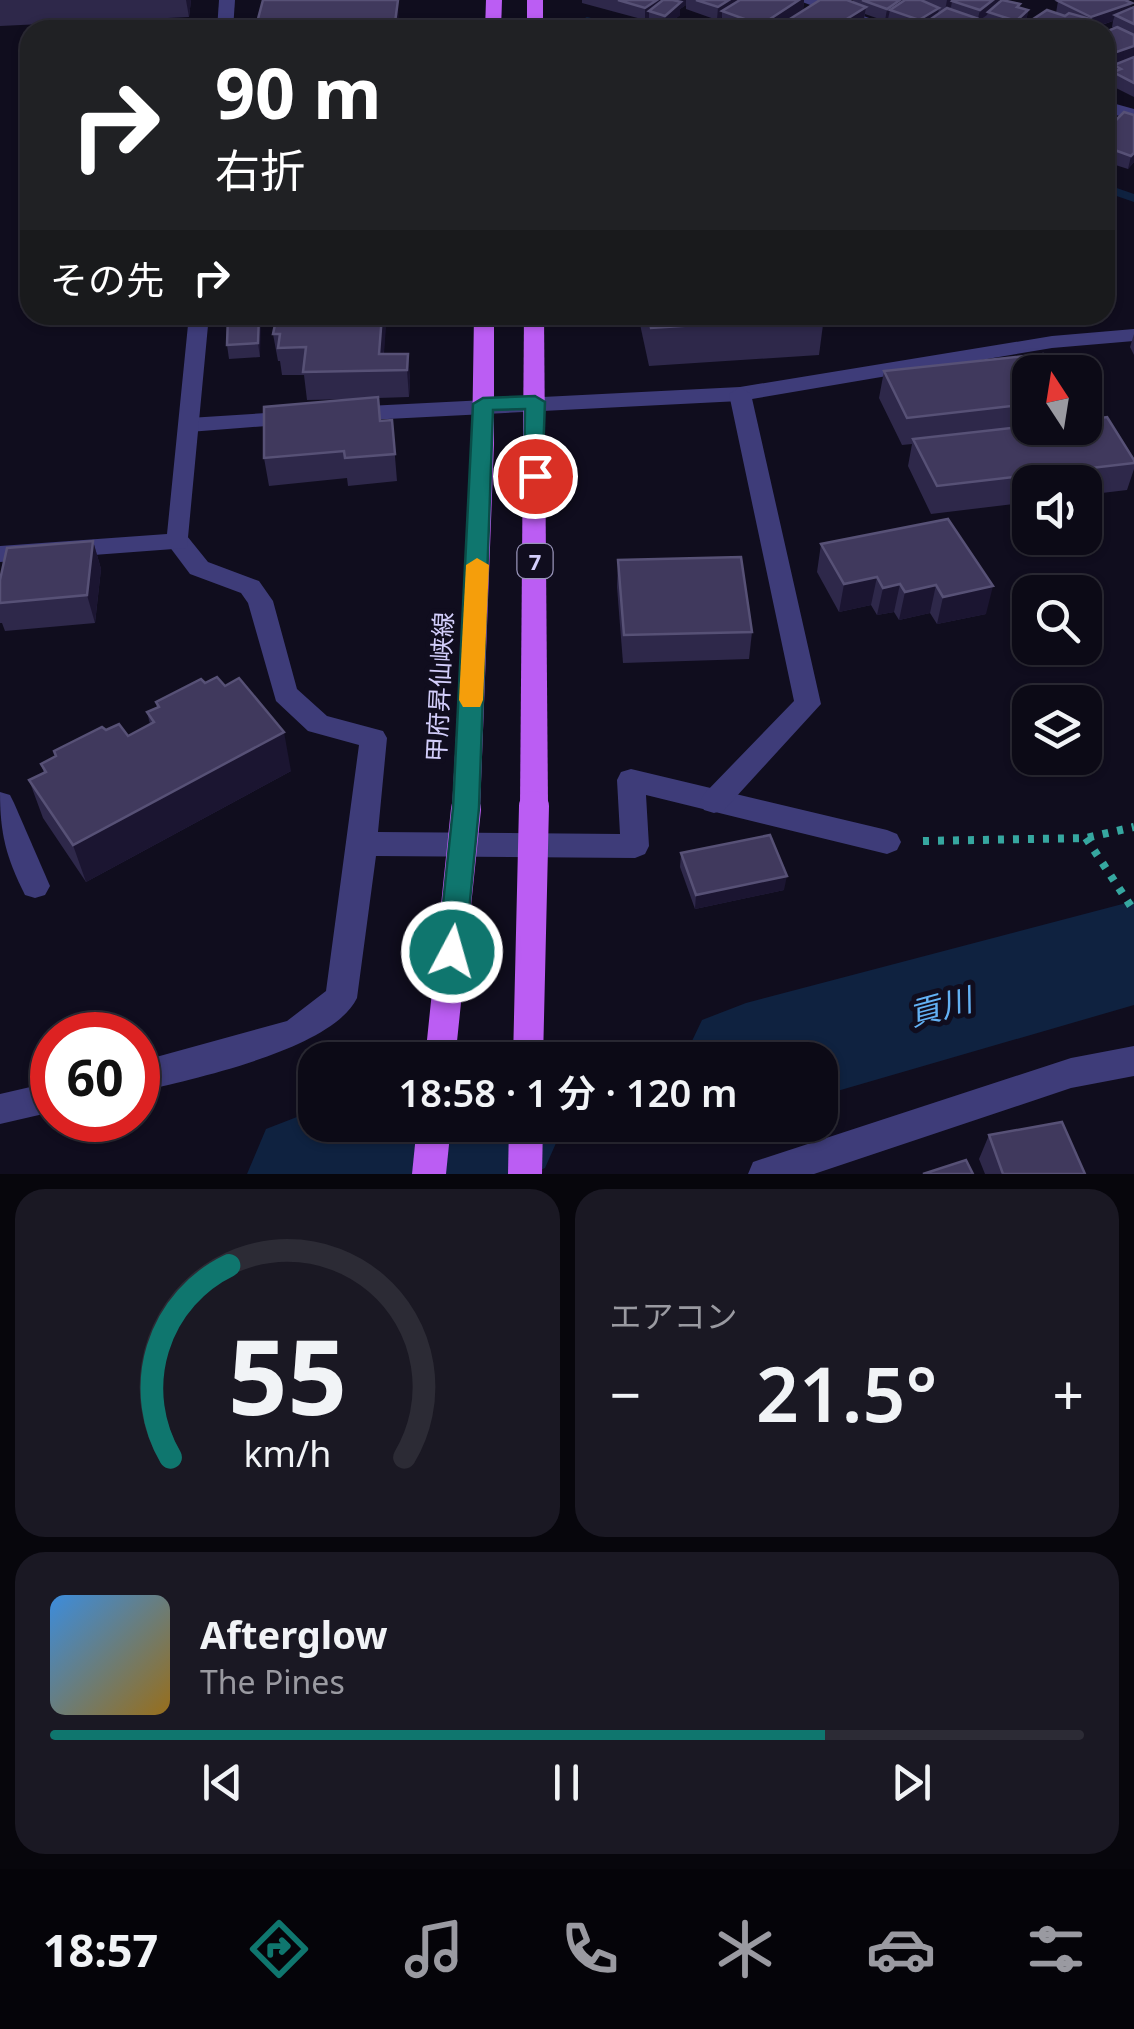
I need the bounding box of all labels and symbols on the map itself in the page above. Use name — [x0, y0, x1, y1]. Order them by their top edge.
north arrow — [1012, 355, 1102, 445]
pin — [493, 434, 578, 519]
road number: 7 — [518, 544, 552, 578]
street label: 甲府昇仙峡線 — [418, 611, 460, 763]
position arrow — [400, 900, 504, 1004]
water label: 貢川 — [904, 976, 979, 1035]
speed limit sign: 60 — [30, 1012, 160, 1142]

